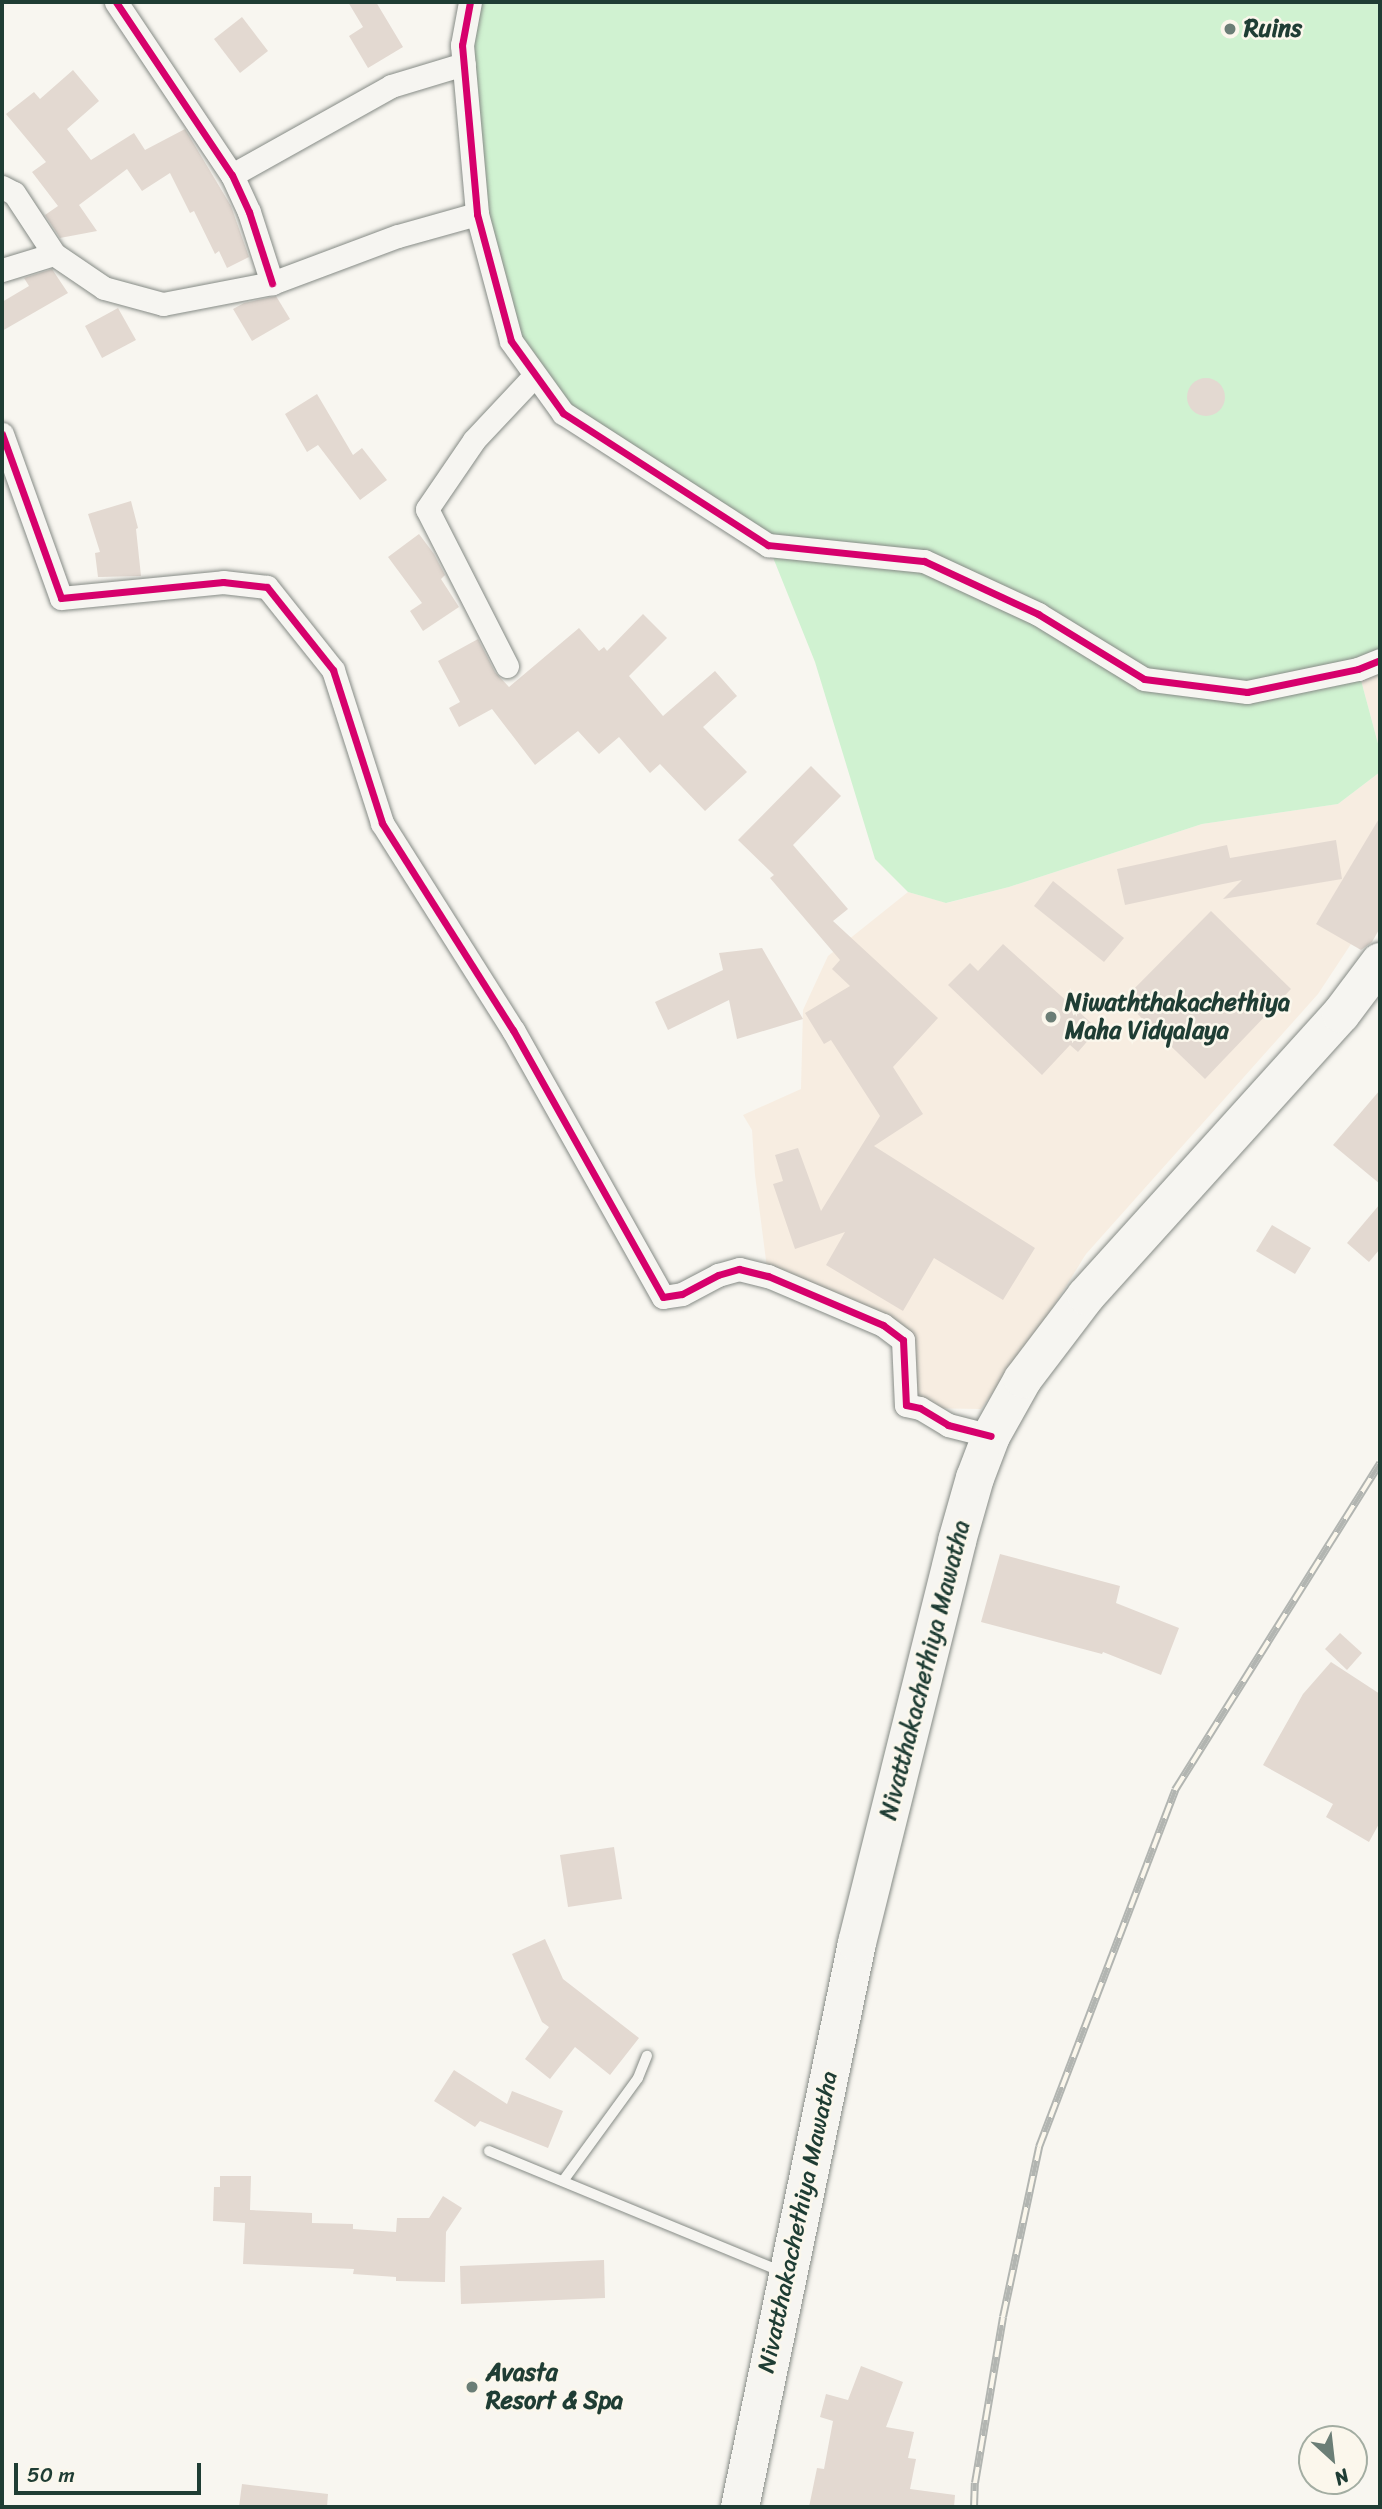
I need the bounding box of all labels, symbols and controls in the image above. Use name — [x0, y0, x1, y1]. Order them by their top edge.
place label: Ruins — [1244, 15, 1302, 43]
marker: Ruins — [1222, 21, 1238, 37]
place label: Niwaththakachethiya Maha Vidyalaya — [1065, 989, 1290, 1045]
marker: Niwaththakachethiya Maha Vidyalaya — [1043, 1009, 1059, 1025]
street label: Nivatthakachethiya Mawatha — [874, 1517, 976, 1823]
street label: Nivatthakachethiya Mawatha — [752, 2069, 844, 2375]
place label: Avasta Resort & Spa — [486, 2359, 623, 2415]
marker: Avasta Resort & Spa — [464, 2379, 480, 2395]
north arrow — [1298, 2425, 1368, 2495]
scale bar — [18, 2450, 205, 2494]
text: 50 m — [27, 2456, 75, 2494]
text: N — [1329, 2460, 1355, 2495]

